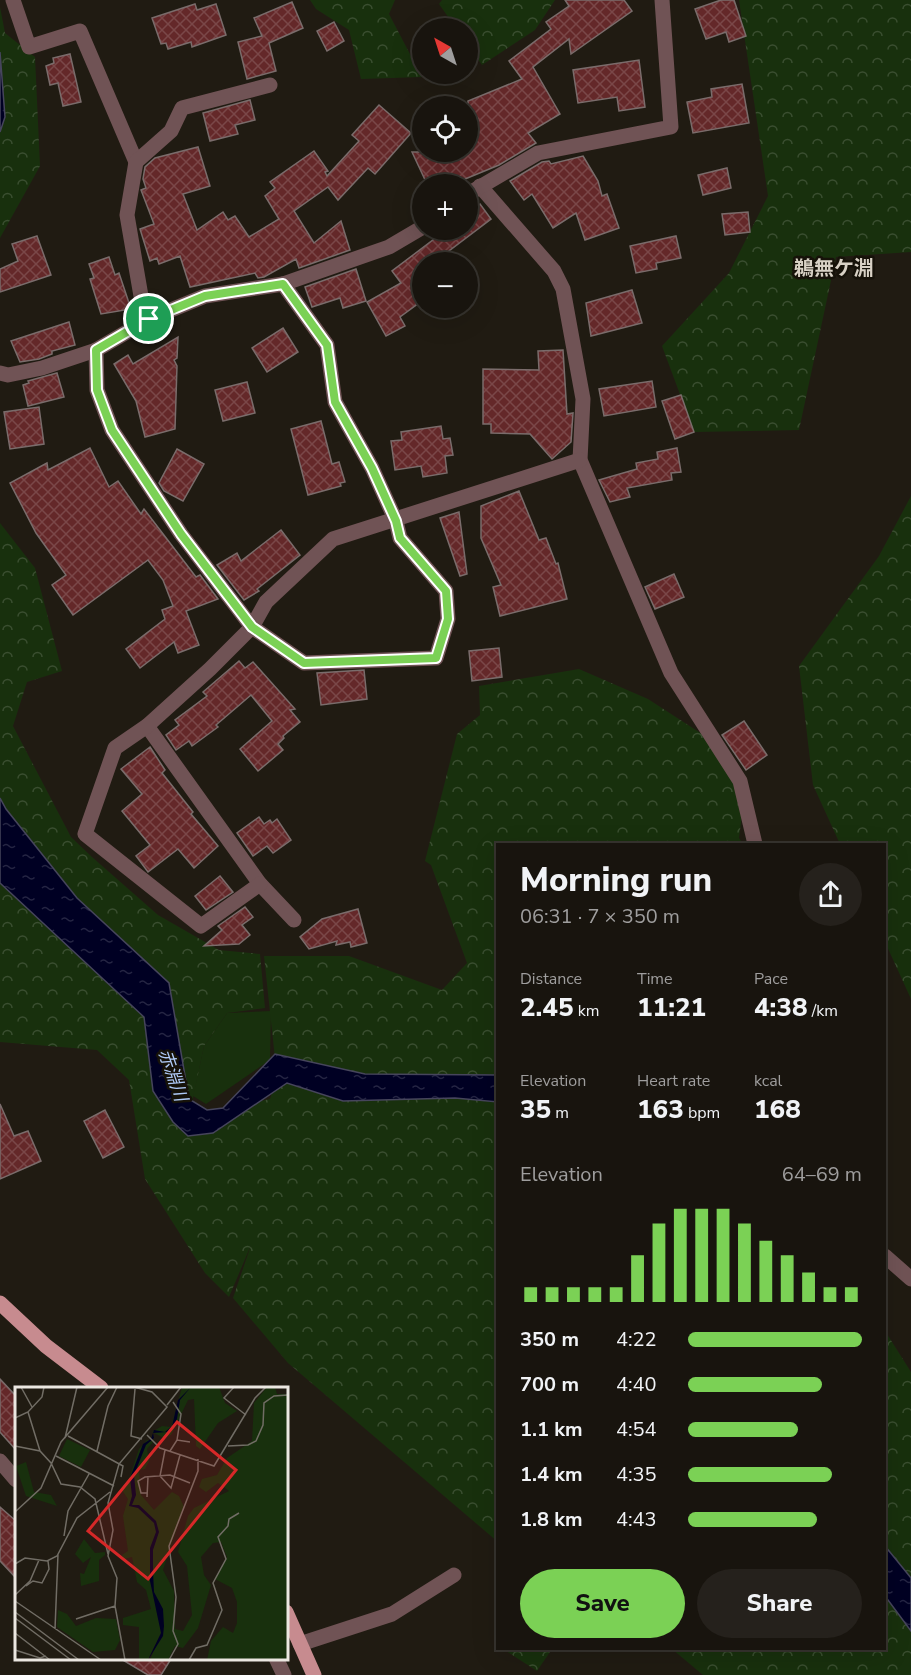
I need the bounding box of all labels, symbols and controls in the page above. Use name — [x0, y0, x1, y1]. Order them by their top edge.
north arrow — [412, 18, 478, 84]
map controls — [412, 18, 478, 318]
button: locate — [412, 96, 478, 162]
button: + — [412, 174, 478, 240]
button: − — [412, 252, 478, 318]
district label: 鵜無ケ淵 — [794, 255, 874, 282]
pin — [123, 293, 174, 344]
icon: arrive — [132, 302, 165, 335]
text: Morning run — [520, 858, 712, 903]
button: share — [799, 863, 862, 926]
text: 06:31 · 7 × 350 m — [520, 903, 680, 930]
text: Distance — [520, 968, 582, 990]
text: Time — [637, 968, 673, 990]
text: Pace — [754, 968, 788, 990]
text: 2.45 — [520, 990, 574, 1025]
text: 11:21 — [637, 990, 706, 1025]
text: 4:38 — [754, 990, 808, 1025]
text: km — [574, 1000, 599, 1022]
text: /km — [808, 1000, 838, 1022]
water label: 赤淵川 — [153, 1046, 194, 1106]
text: Elevation — [520, 1070, 586, 1092]
text: Heart rate — [637, 1070, 710, 1092]
text: kcal — [754, 1070, 782, 1092]
text: 35 — [520, 1092, 551, 1127]
text: 163 — [637, 1092, 684, 1127]
text: 168 — [754, 1092, 801, 1127]
text: m — [551, 1102, 569, 1124]
text: bpm — [684, 1102, 720, 1124]
text: Elevation — [520, 1161, 603, 1188]
text: 64–69 m — [782, 1161, 862, 1188]
text: 350 m — [520, 1326, 579, 1353]
text: 4:22 — [616, 1326, 657, 1353]
text: 700 m — [520, 1371, 579, 1398]
text: 4:40 — [616, 1371, 657, 1398]
inset map — [15, 1387, 288, 1660]
text: 1.1 km — [520, 1416, 583, 1443]
text: 4:54 — [616, 1416, 657, 1443]
text: 1.4 km — [520, 1461, 583, 1488]
text: 4:35 — [616, 1461, 657, 1488]
text: 1.8 km — [520, 1506, 583, 1533]
text: 4:43 — [616, 1506, 657, 1533]
button: Save — [520, 1569, 685, 1638]
button: Share — [697, 1569, 862, 1638]

